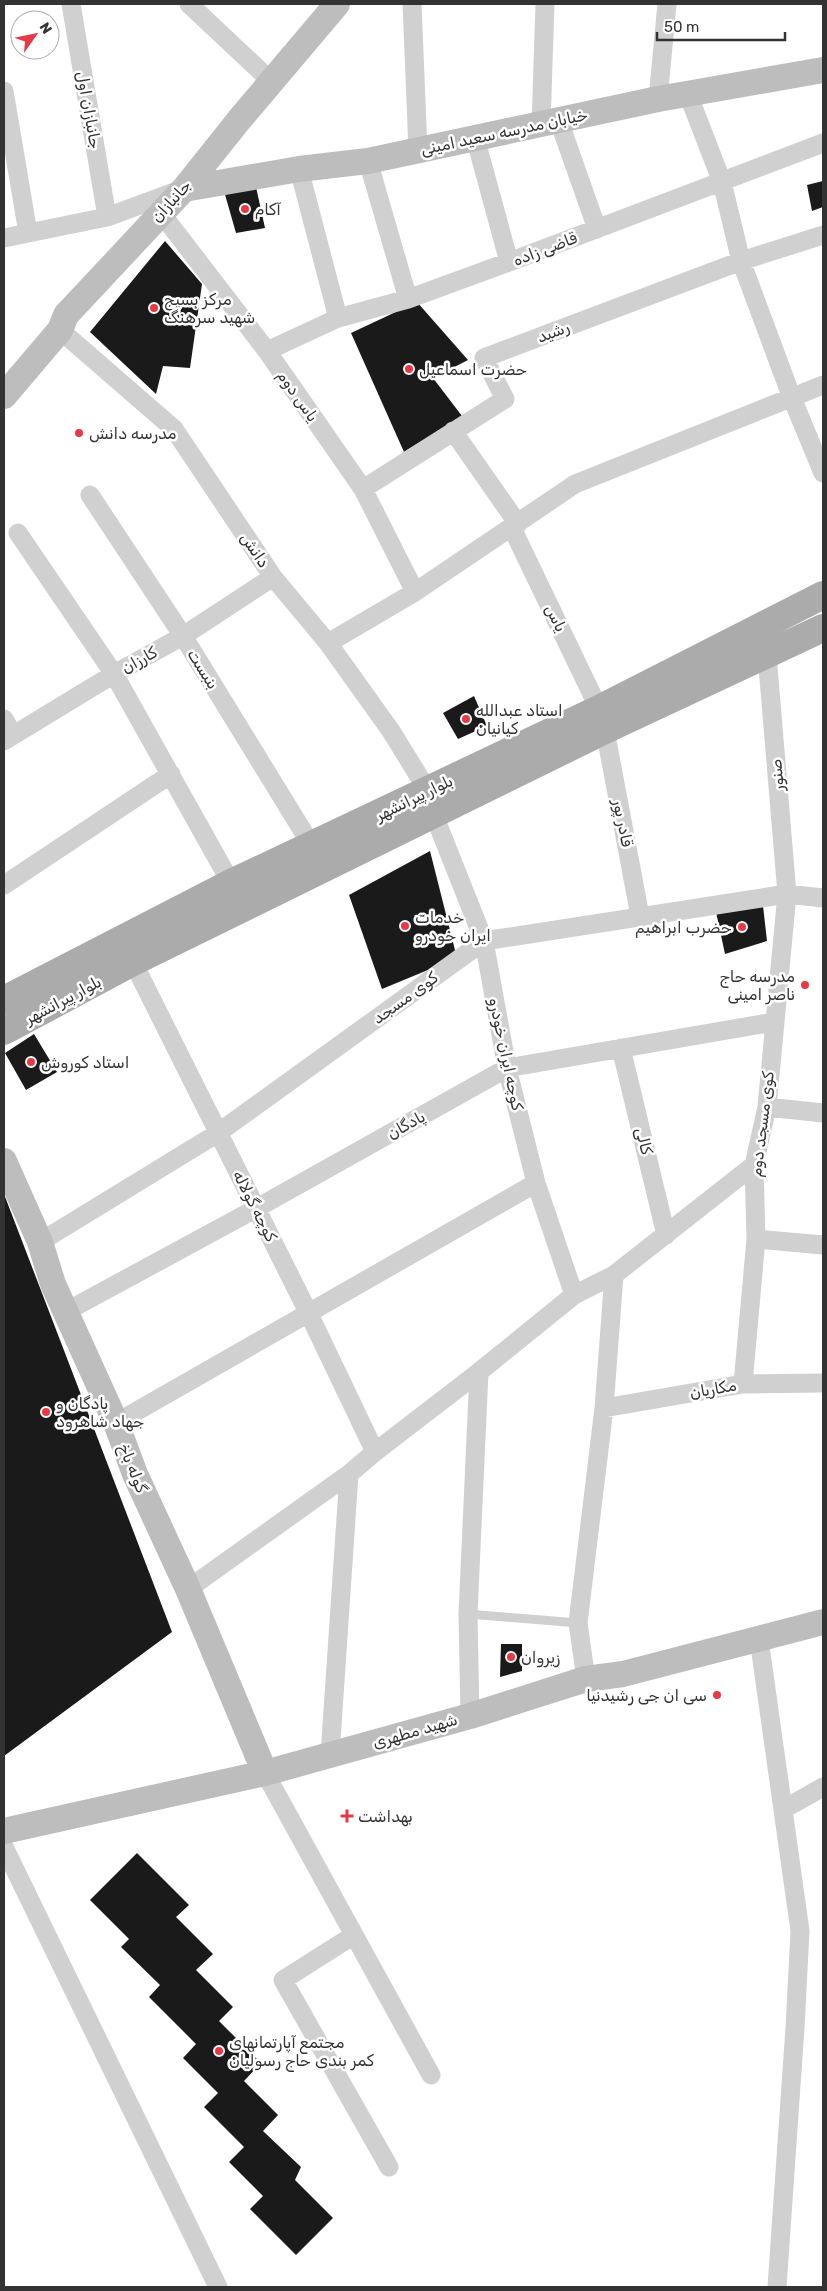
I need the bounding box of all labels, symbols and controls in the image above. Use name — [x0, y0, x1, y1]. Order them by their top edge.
north arrow — [10, 10, 60, 60]
scale bar — [657, 10, 784, 42]
text: 50 m — [664, 18, 699, 36]
text: N — [36, 19, 55, 37]
street label: جانبازان اول — [72, 70, 105, 150]
street label: خیابان مدرسه سعید امینی — [419, 105, 589, 160]
street label: جانبازان — [147, 176, 196, 227]
place label: آکام — [255, 200, 281, 220]
marker: آکام — [239, 203, 251, 215]
street label: قاضی زاده — [510, 228, 580, 271]
place label: مرکز بسیج شهید سرهنگ — [164, 290, 255, 328]
marker: مرکز بسیج شهید سرهنگ — [148, 302, 160, 314]
street label: رشید — [534, 317, 572, 348]
place label: حضرت اسماعیل — [419, 360, 527, 380]
marker: حضرت اسماعیل — [403, 363, 415, 375]
street label: یاس دوم — [273, 367, 323, 426]
place label: مدرسه دانش — [89, 424, 177, 444]
marker: مدرسه دانش — [73, 427, 85, 439]
street label: دانش — [236, 529, 274, 571]
street label: یاس — [541, 601, 571, 635]
street label: کارزان — [118, 642, 161, 678]
street label: بنبست — [183, 645, 223, 693]
place label: استاد عبدالله کیانیان — [476, 701, 563, 738]
marker: استاد عبدالله کیانیان — [460, 713, 472, 725]
street label: صنور — [766, 758, 789, 793]
street label: بلوار پیرانشهر — [371, 771, 456, 826]
street label: قادر پور — [608, 797, 637, 849]
place label: خدمات ایران خودرو — [415, 908, 491, 946]
place label: حضرب ابراهیم — [635, 918, 732, 938]
marker: خدمات ایران خودرو — [399, 920, 411, 932]
marker: حضرب ابراهیم — [736, 921, 748, 933]
street label: کوی مسجد — [369, 967, 443, 1029]
place label: مدرسه حاج ناصر امینی — [719, 967, 795, 1005]
street label: بلوار پیرانشهر — [21, 972, 105, 1029]
marker: مدرسه حاج ناصر امینی — [799, 979, 811, 991]
street label: کوچه ایران خودرو — [484, 996, 527, 1113]
place label: استاد کوروش — [41, 1053, 129, 1073]
marker: استاد کوروش — [25, 1056, 37, 1068]
street label: کوی مسجد دوم — [746, 1069, 779, 1178]
street label: پادگان — [384, 1107, 429, 1144]
street label: کالی — [631, 1125, 657, 1157]
street label: کوچه گولاله — [228, 1167, 281, 1246]
street label: مکاریان — [688, 1376, 738, 1403]
place label: پادگان و جهاد شاهرود — [56, 1394, 144, 1432]
marker: پادگان و جهاد شاهرود — [40, 1406, 52, 1418]
street label: گوله باخ — [113, 1441, 152, 1497]
place label: زیروان — [521, 1648, 560, 1668]
marker: زیروان — [505, 1651, 517, 1663]
place label: سی ان جی رشیدنیا — [586, 1686, 707, 1706]
marker: سی ان جی رشیدنیا — [711, 1689, 723, 1701]
street label: شهید مطهری — [370, 1710, 460, 1753]
place label: بهداشت — [358, 1807, 413, 1827]
marker: بهداشت — [340, 1809, 354, 1823]
place label: مجتمع آپارتمانهای کمر بندی حاج رسولیان — [229, 2033, 375, 2072]
marker: مجتمع آپارتمانهای کمر بندی حاج رسولیان — [213, 2045, 225, 2057]

